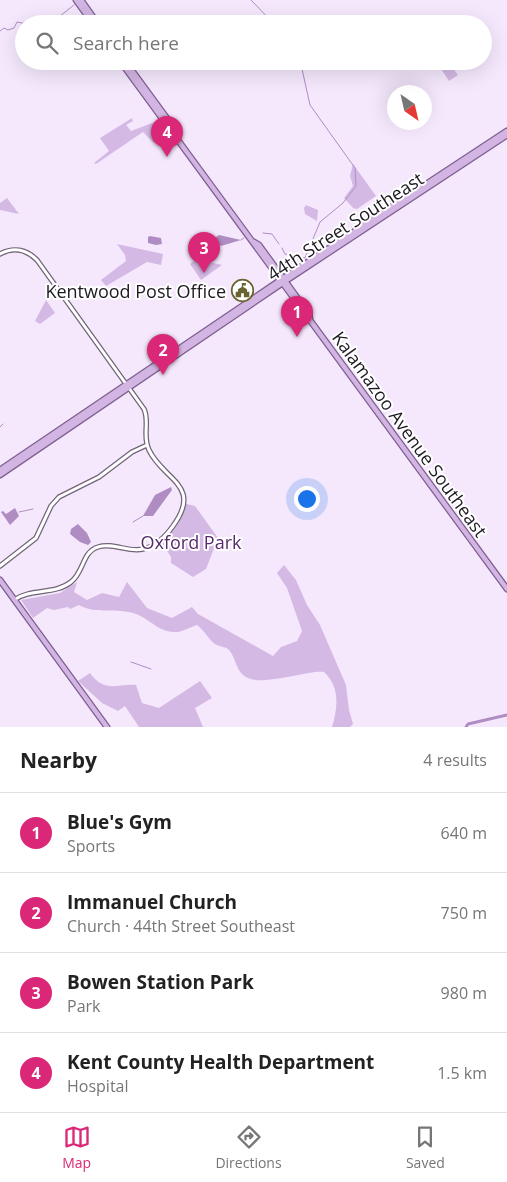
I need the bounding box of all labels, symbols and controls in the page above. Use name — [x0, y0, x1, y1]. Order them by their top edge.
search box — [15, 15, 492, 70]
icon: search — [33, 29, 61, 57]
text: Search here — [73, 30, 179, 56]
north arrow — [387, 85, 432, 130]
pin: 4 — [151, 116, 183, 157]
street label: 44th Street Southeast — [262, 166, 428, 286]
pin: 3 — [188, 232, 220, 273]
place label: Kentwood Post Office — [45, 279, 226, 303]
public building icon: Kentwood Post Office — [230, 279, 254, 303]
pin: 1 — [281, 296, 313, 337]
street label: Kalamazoo Avenue Southeast — [327, 326, 493, 542]
pin: 2 — [147, 334, 179, 375]
your location — [294, 486, 320, 512]
park label: Oxford Park — [141, 530, 242, 554]
text: Nearby — [20, 746, 97, 774]
text: 4 results — [423, 749, 487, 771]
text: Blue's Gym — [67, 809, 172, 835]
text: 1 — [31, 822, 41, 844]
text: 640 m — [441, 822, 487, 844]
text: Sports — [67, 835, 115, 857]
text: Immanuel Church — [67, 889, 237, 915]
text: 2 — [31, 902, 41, 924]
text: 750 m — [441, 902, 487, 924]
text: Church · 44th Street Southeast — [67, 915, 295, 937]
text: Bowen Station Park — [67, 969, 254, 995]
text: 3 — [31, 982, 41, 1004]
text: 980 m — [441, 982, 487, 1004]
text: Park — [67, 995, 100, 1017]
text: Kent County Health Department — [67, 1049, 374, 1075]
text: 4 — [31, 1062, 41, 1084]
text: 1.5 km — [437, 1062, 487, 1084]
text: Hospital — [67, 1075, 129, 1097]
tab: Map — [62, 1123, 91, 1172]
tab: Directions — [215, 1123, 282, 1172]
tab: Saved — [406, 1123, 445, 1172]

